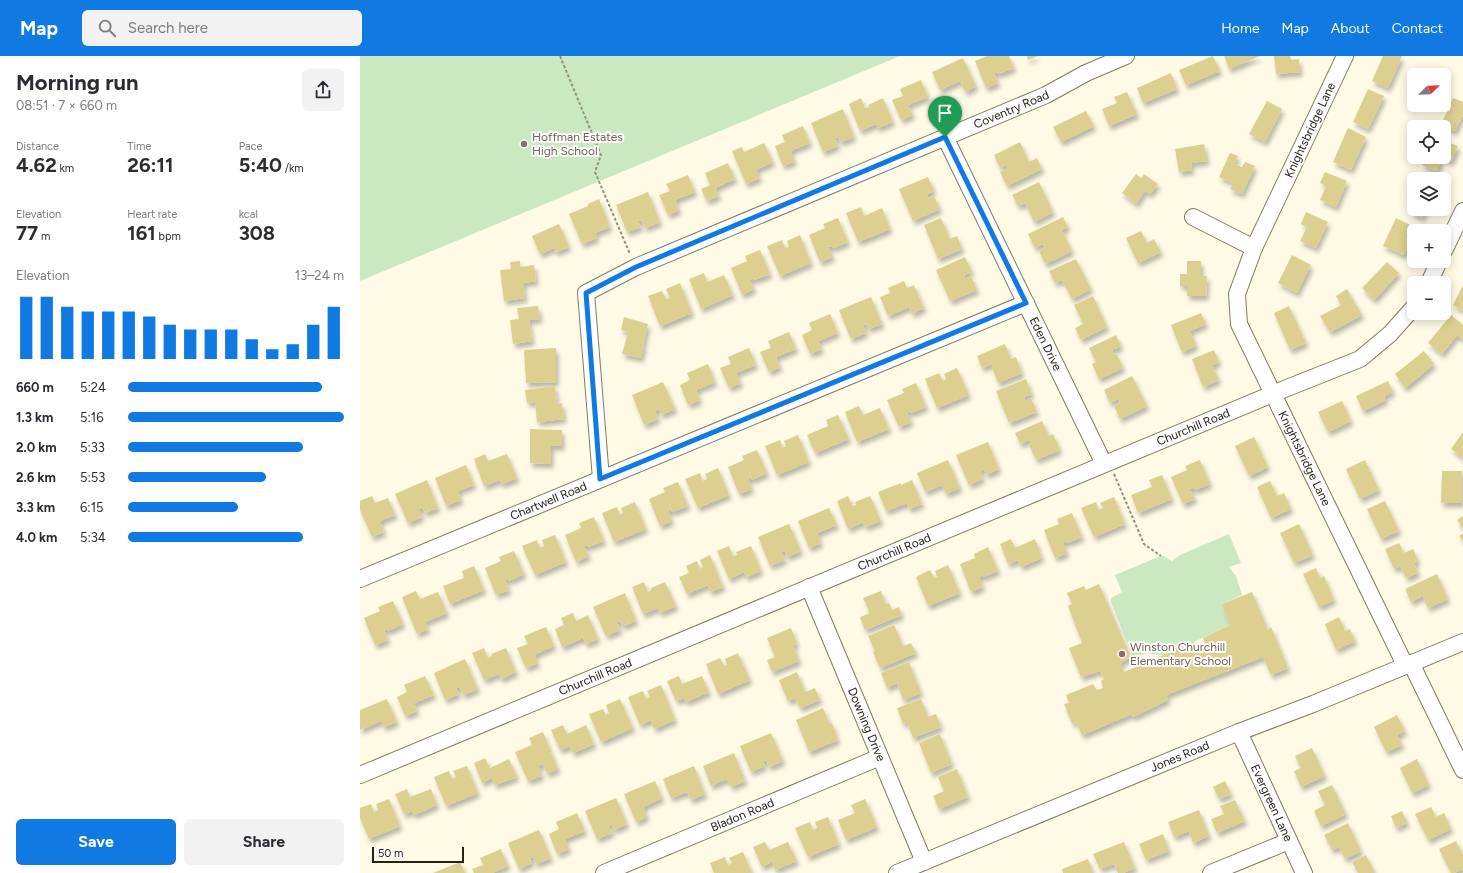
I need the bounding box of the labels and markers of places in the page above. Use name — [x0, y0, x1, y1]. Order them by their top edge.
pin — [928, 96, 962, 137]
place label: Hoffman Estates High School — [532, 130, 623, 158]
marker: Hoffman Estates High School — [519, 139, 529, 149]
place label: Winston Churchill Elementary School — [1130, 640, 1231, 668]
marker: Winston Churchill Elementary School — [1117, 649, 1127, 659]

